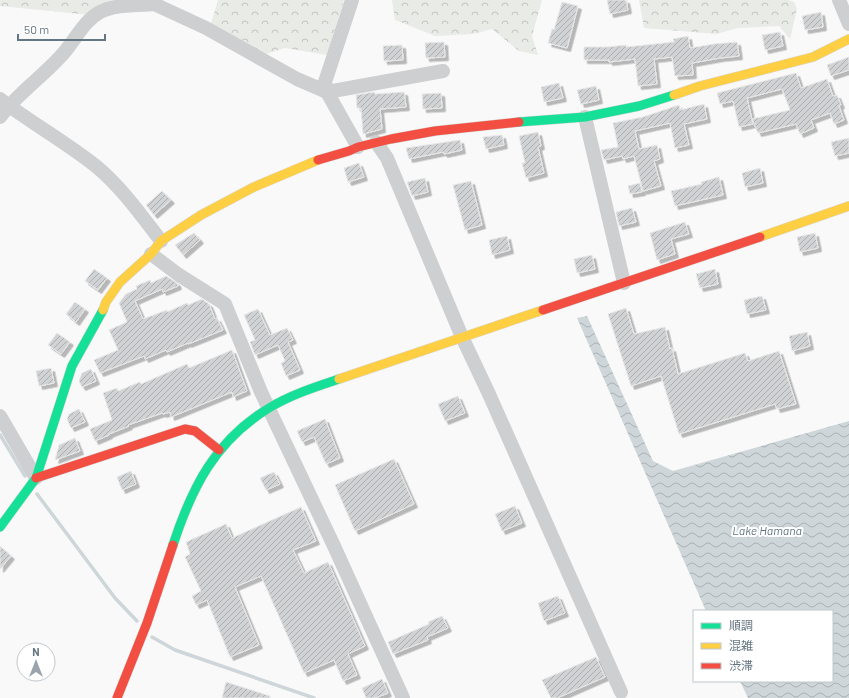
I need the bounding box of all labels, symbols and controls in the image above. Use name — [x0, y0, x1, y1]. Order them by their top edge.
scale bar — [18, 16, 105, 42]
text: 50 m — [24, 22, 49, 36]
water label: Lake Hamana — [732, 523, 802, 537]
legend — [693, 610, 833, 682]
text: 順調 — [729, 618, 753, 632]
text: 混雑 — [729, 638, 753, 652]
north arrow — [16, 642, 56, 682]
text: N — [32, 645, 40, 658]
text: 渋滞 — [729, 658, 753, 672]

